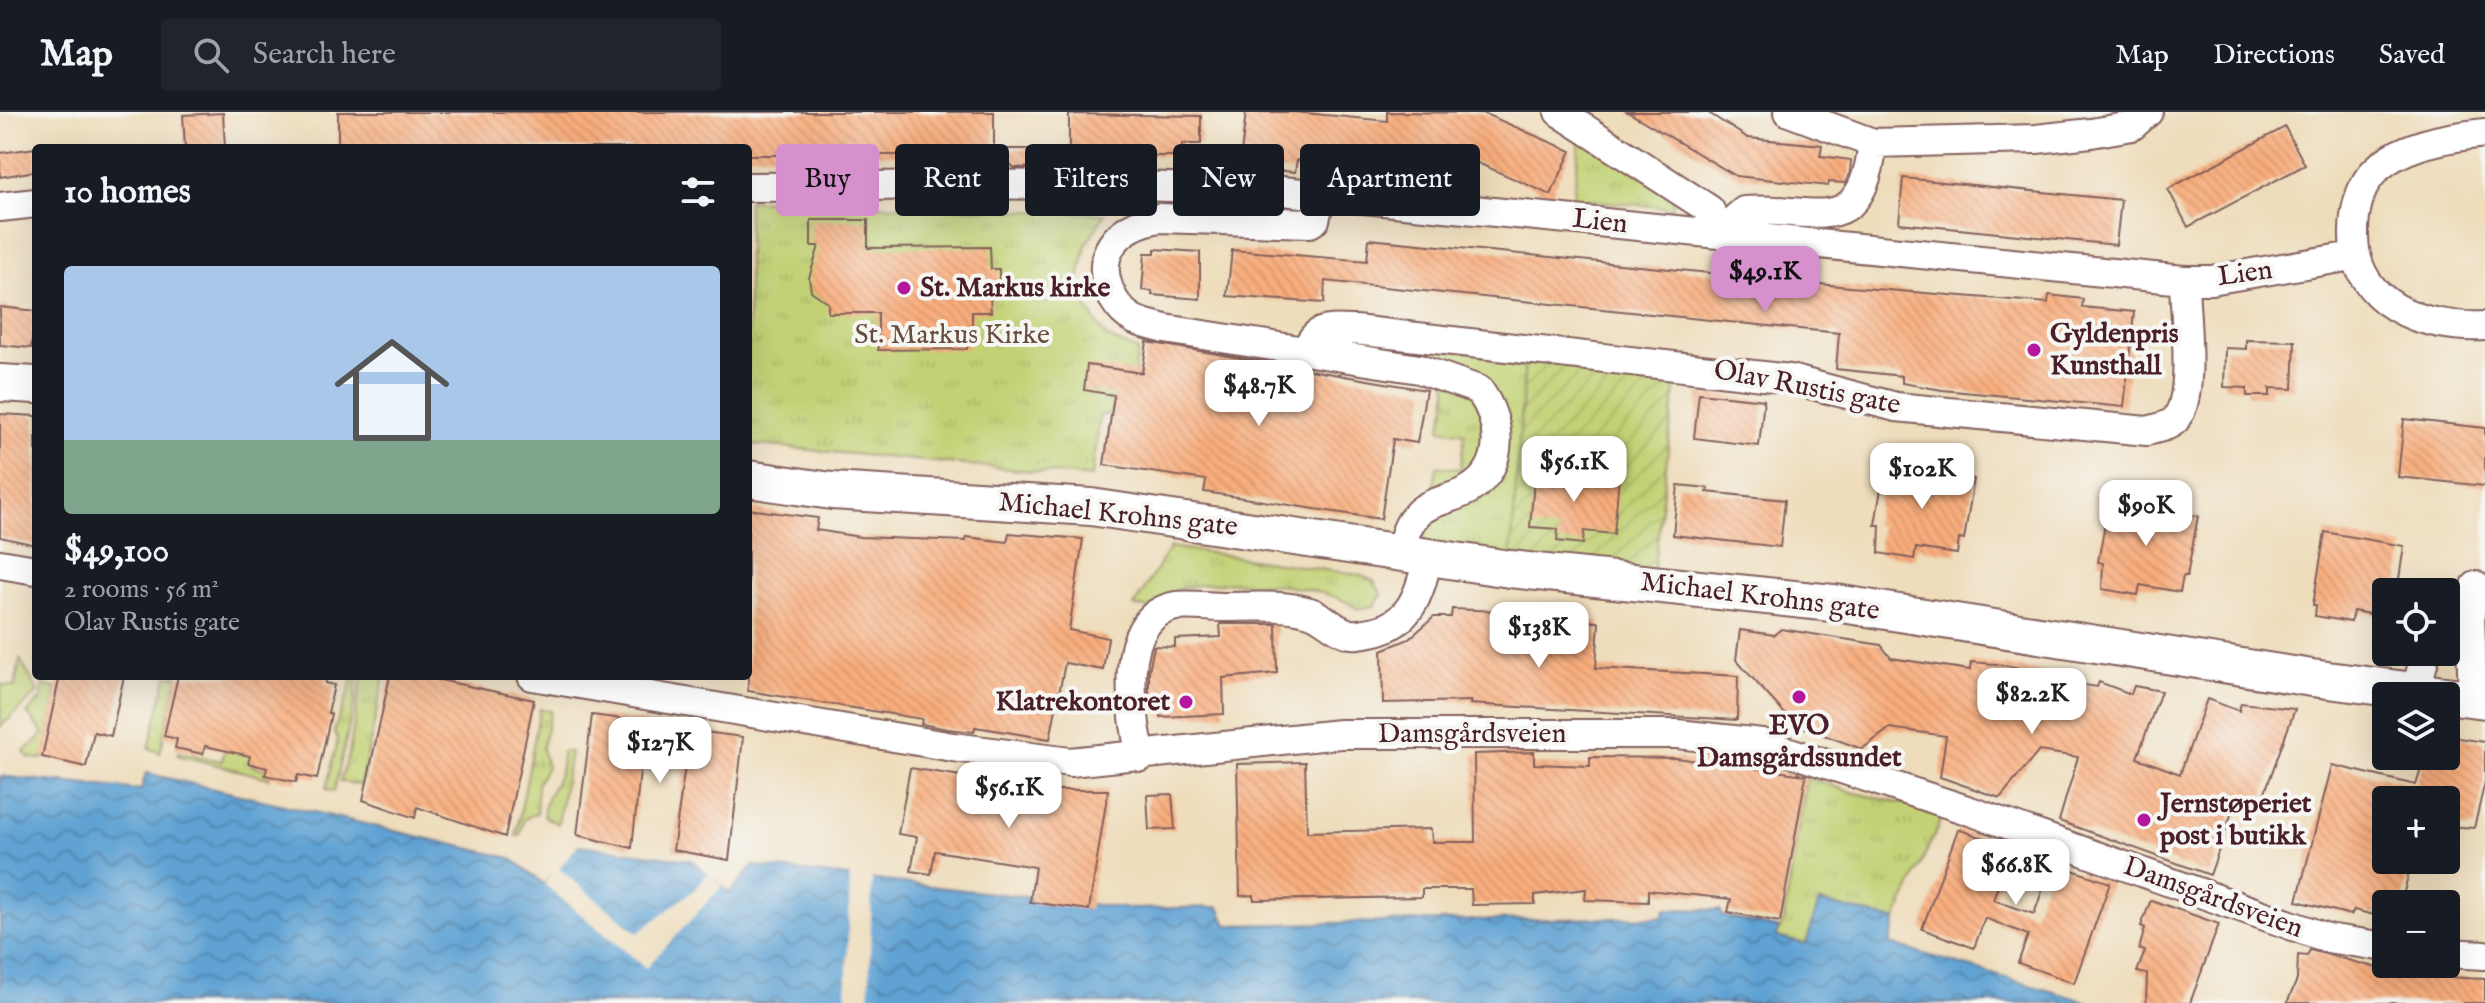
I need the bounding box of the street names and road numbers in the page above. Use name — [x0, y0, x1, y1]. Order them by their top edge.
street label: Lien — [1571, 202, 1629, 242]
street label: Lien — [2215, 253, 2275, 295]
street label: Olav Rustis gate — [1711, 353, 1904, 423]
street label: Michael Krohns gate — [997, 485, 1240, 545]
street label: Michael Krohns gate — [1639, 565, 1882, 629]
street label: Damsgårdsveien — [1378, 717, 1566, 752]
street label: Damsgårdsveien — [2118, 849, 2308, 947]

